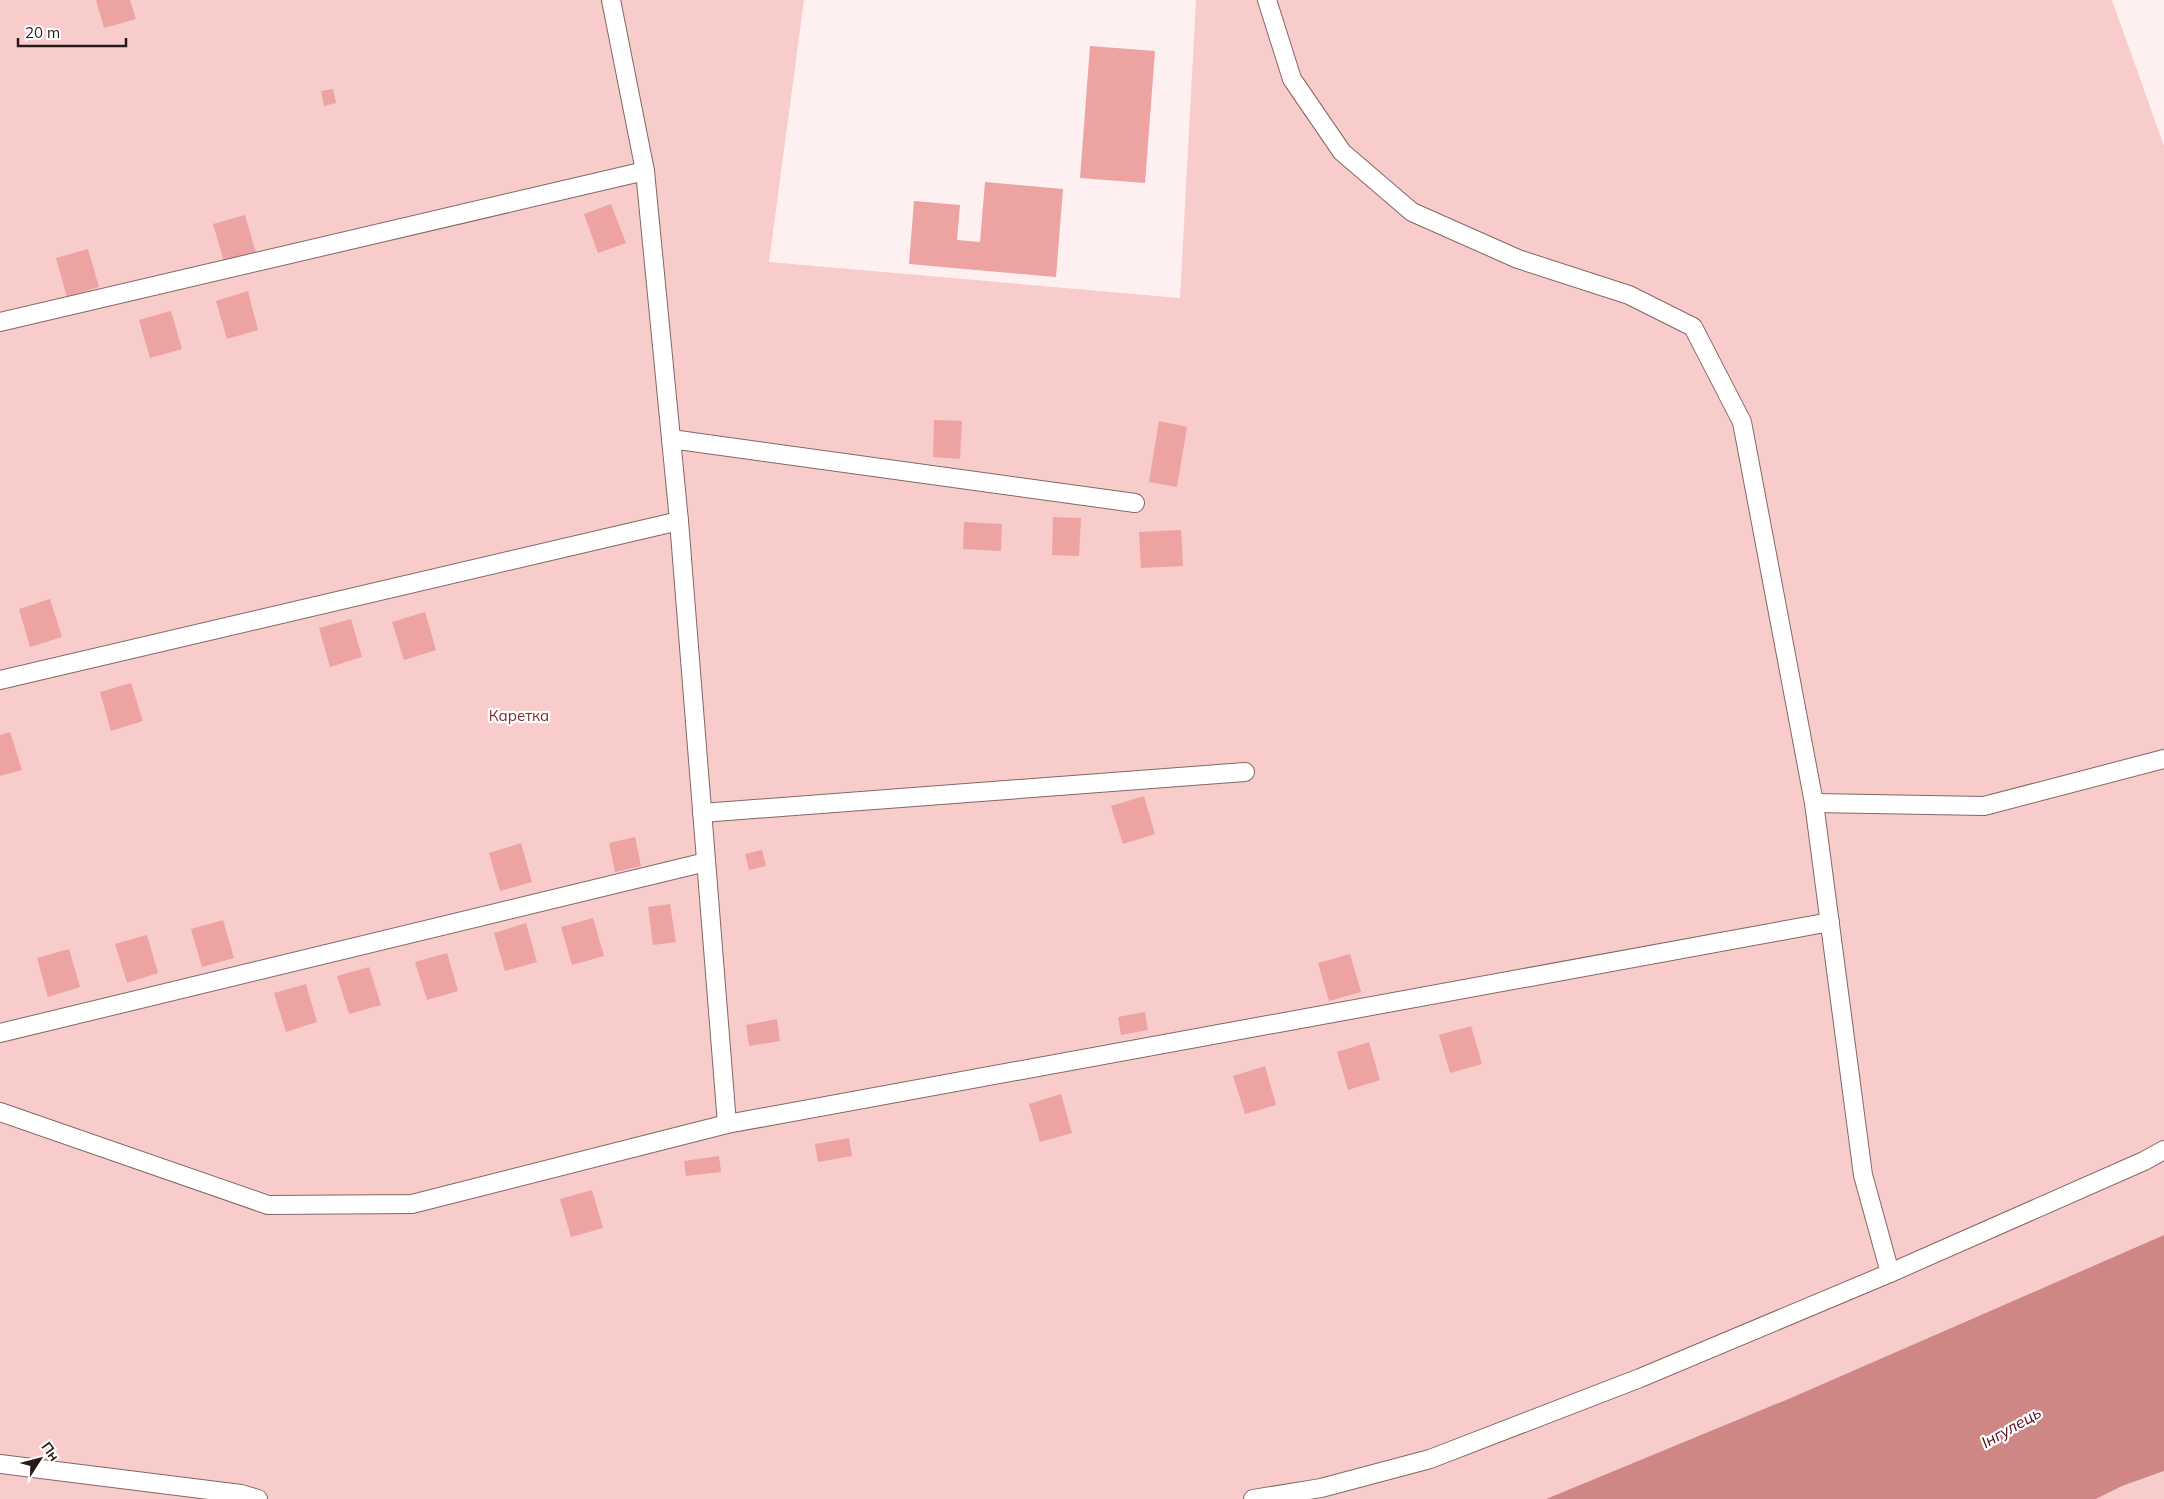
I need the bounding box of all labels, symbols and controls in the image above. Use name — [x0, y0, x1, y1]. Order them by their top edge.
scale bar — [18, 15, 125, 47]
text: 20 m — [25, 23, 60, 42]
park label: Каретка — [489, 706, 549, 725]
water label: Інгулець — [1977, 1402, 2045, 1452]
north arrow — [15, 1434, 65, 1484]
text: Пн — [38, 1438, 64, 1465]

